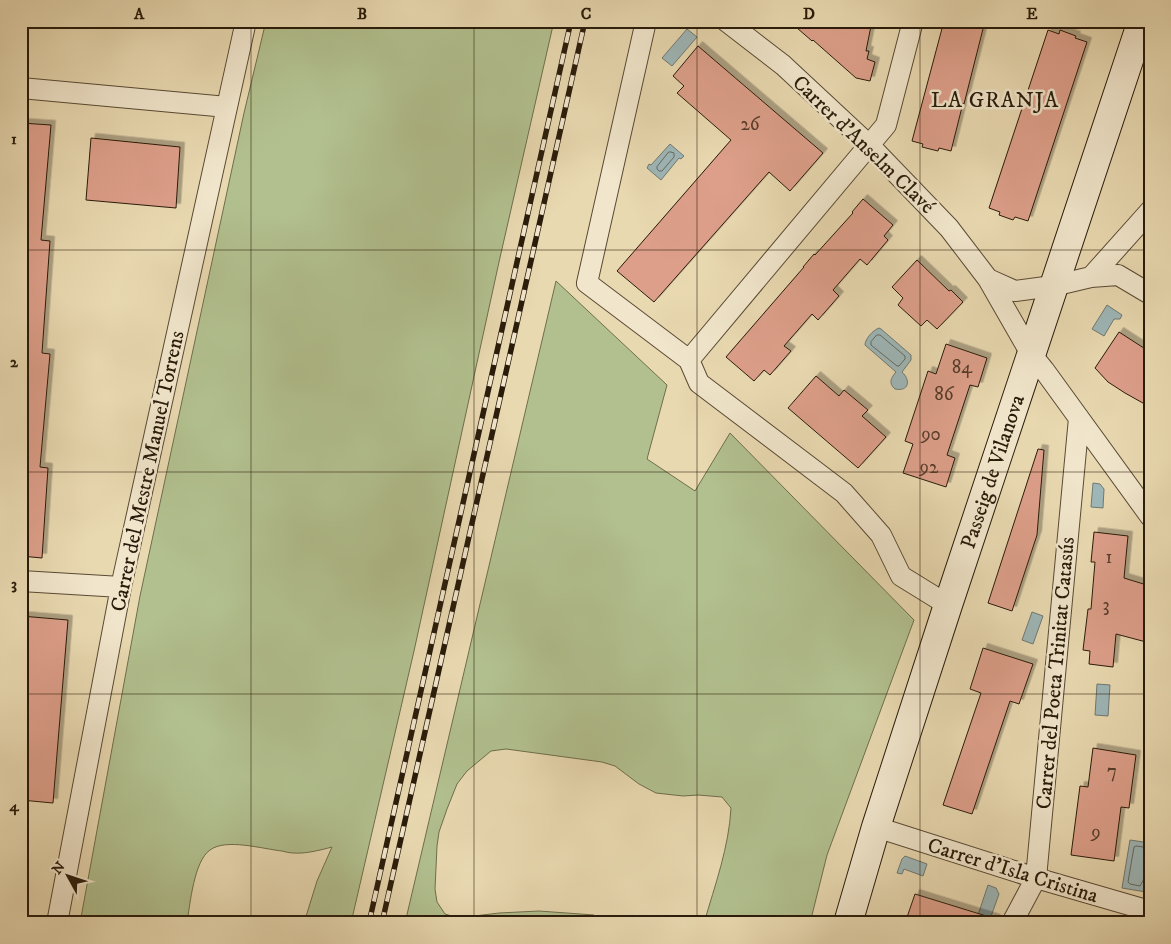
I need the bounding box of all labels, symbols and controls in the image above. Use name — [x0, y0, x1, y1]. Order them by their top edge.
text: A — [133, 4, 145, 24]
text: B — [357, 4, 367, 24]
text: C — [581, 4, 591, 24]
text: D — [803, 4, 815, 24]
text: E — [1026, 4, 1038, 24]
street label: Carrer d'Anselm Clavé — [787, 70, 940, 220]
district label: LA GRANJA — [931, 87, 1059, 114]
house number: 26 — [740, 113, 761, 136]
text: 1 — [11, 129, 17, 149]
street label: Carrer del Mestre Manuel Torrens — [105, 328, 190, 614]
text: 2 — [10, 352, 19, 372]
house number: 84 — [952, 356, 973, 379]
house number: 86 — [934, 383, 955, 406]
street label: Passeig de Vilanova — [956, 391, 1031, 552]
house number: 90 — [920, 423, 941, 446]
house number: 92 — [919, 456, 939, 479]
street label: Carrer del Poeta Trinitat Catasús — [1031, 536, 1081, 810]
house number: 1 — [1106, 546, 1113, 569]
text: 3 — [11, 574, 17, 594]
house number: 3 — [1102, 594, 1110, 617]
house number: 7 — [1107, 760, 1117, 783]
text: 4 — [8, 796, 19, 816]
house number: 9 — [1090, 821, 1101, 844]
street label: Carrer d'Isla Cristina — [924, 833, 1101, 909]
north arrow — [42, 852, 92, 902]
text: N — [48, 858, 70, 878]

